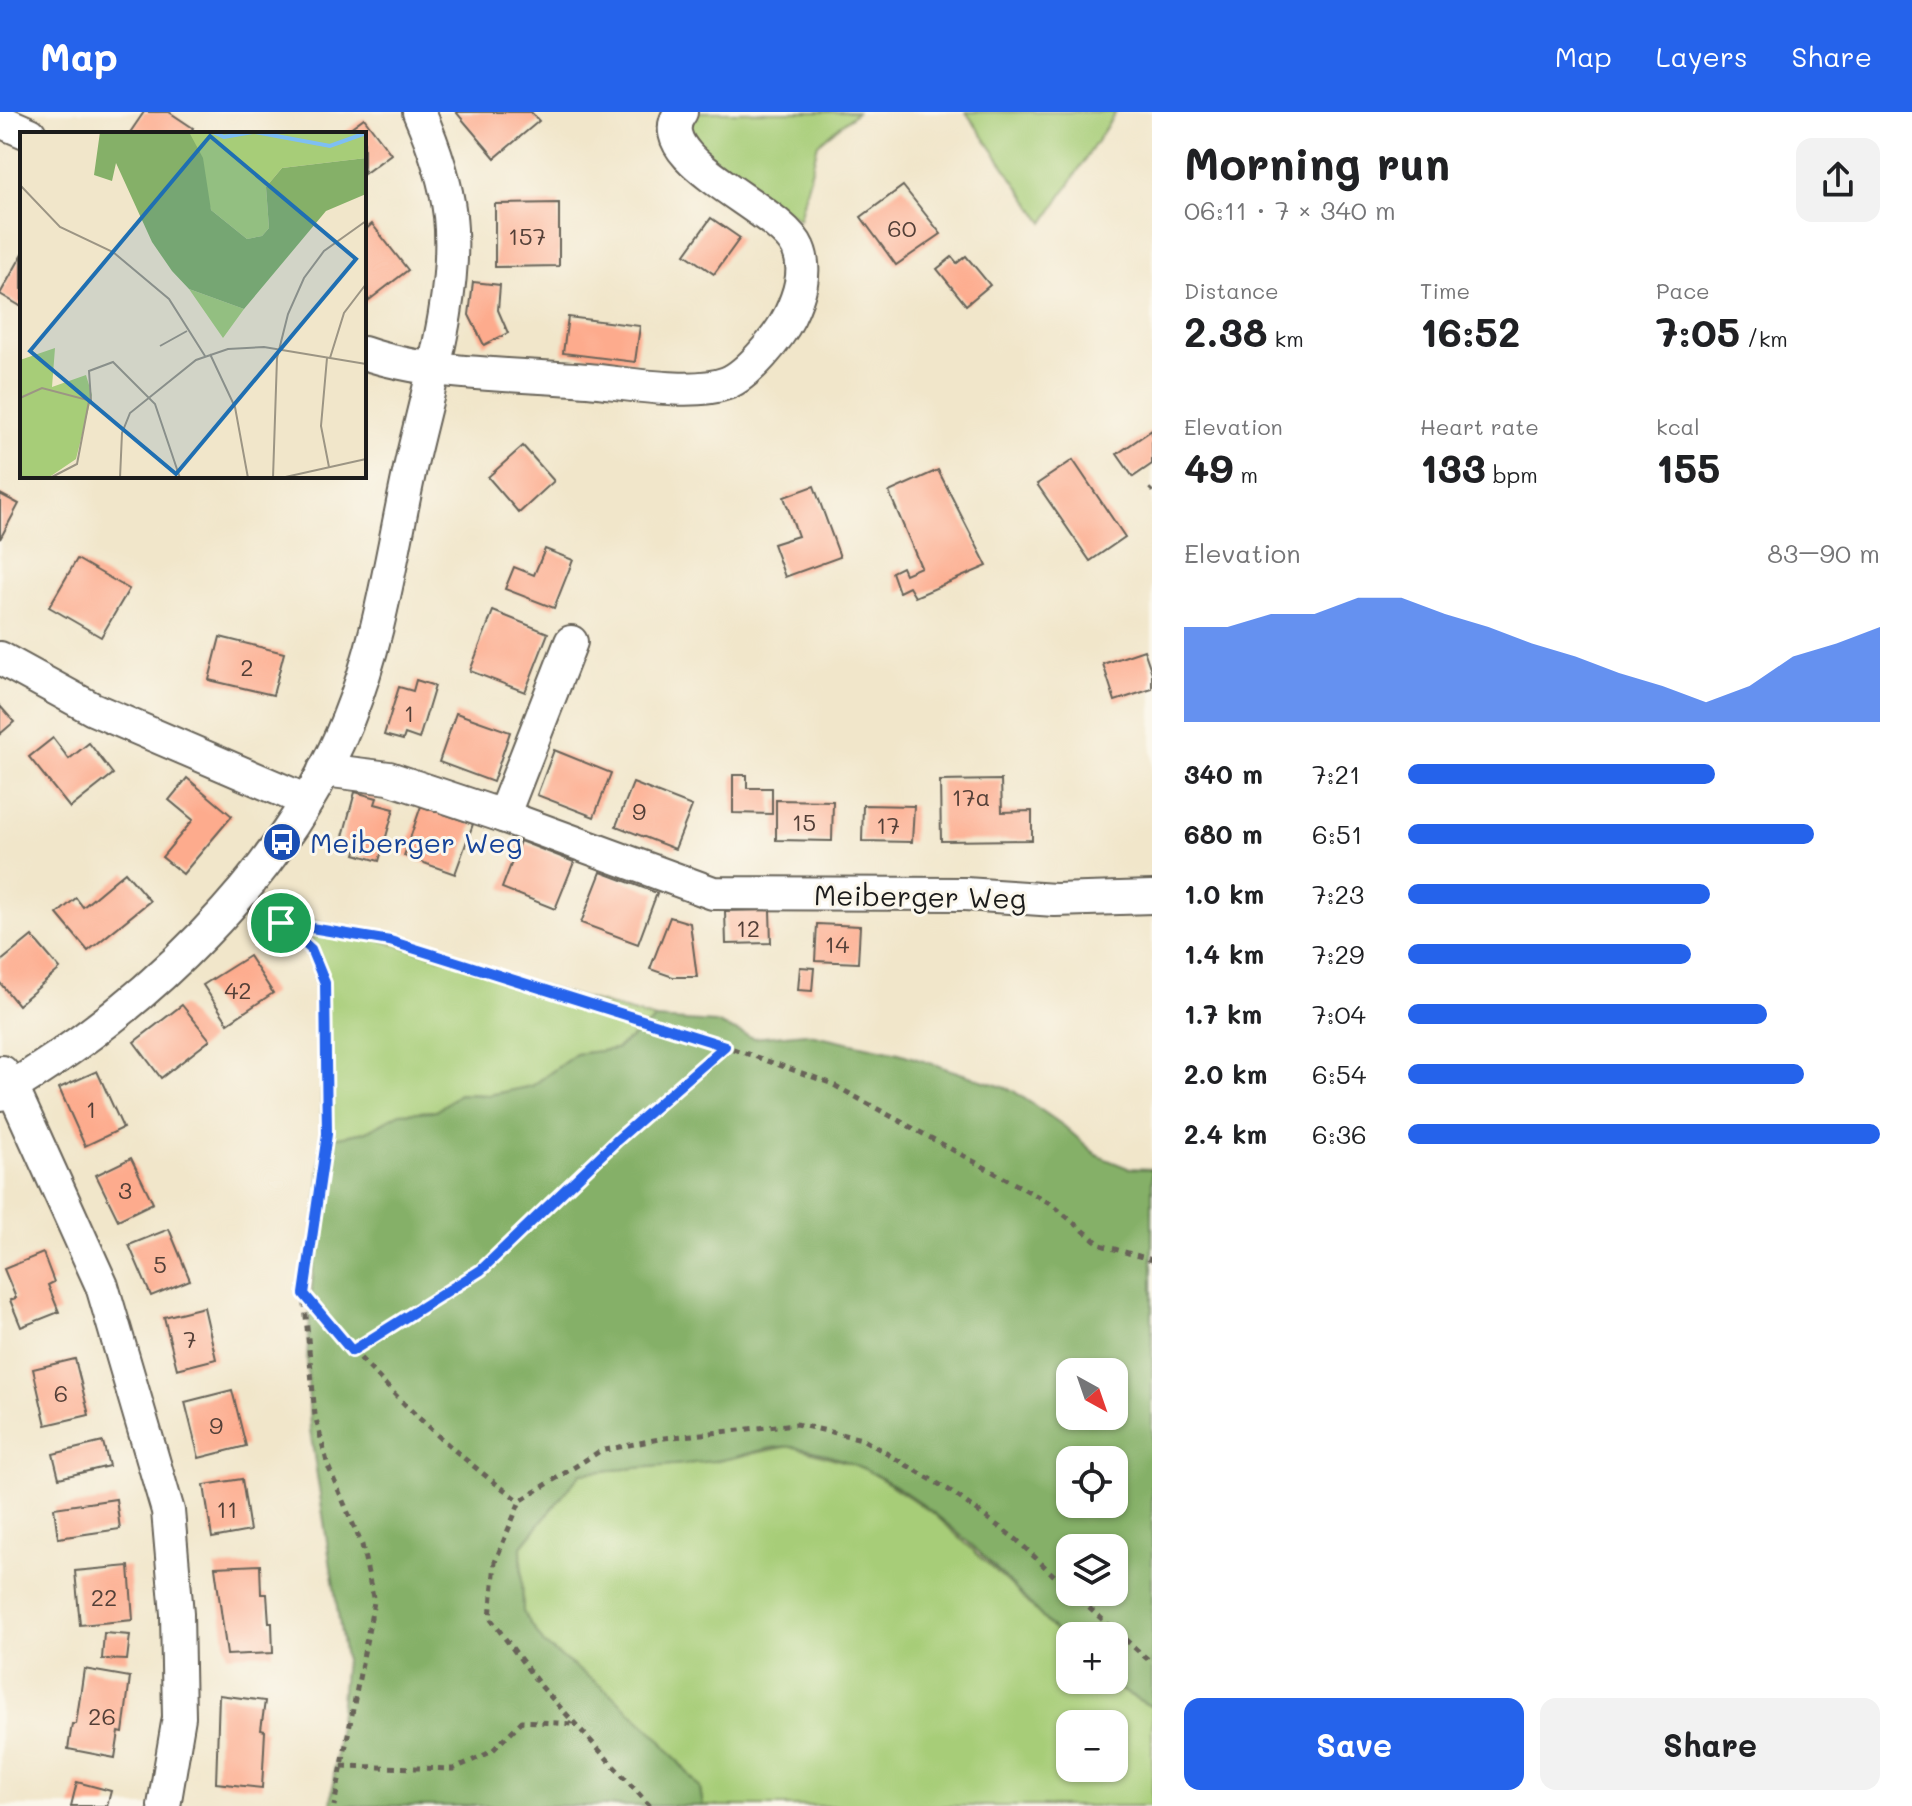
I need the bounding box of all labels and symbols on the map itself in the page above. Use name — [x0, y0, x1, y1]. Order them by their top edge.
inset map — [20, 132, 366, 478]
house number: 60 — [887, 212, 917, 243]
house number: 157 — [508, 220, 546, 251]
house number: 2 — [240, 651, 254, 682]
house number: 1 — [404, 697, 414, 728]
house number: 17a — [951, 781, 991, 812]
house number: 9 — [632, 795, 646, 826]
house number: 15 — [792, 806, 816, 837]
house number: 17 — [876, 809, 900, 840]
bus stop icon: Meiberger Weg — [261, 821, 303, 863]
place label: Meiberger Weg — [310, 824, 522, 860]
street label: Meiberger Weg — [814, 876, 1026, 916]
pin — [247, 889, 315, 957]
house number: 12 — [736, 912, 760, 943]
house number: 14 — [825, 928, 849, 959]
house number: 42 — [224, 974, 252, 1005]
house number: 1 — [86, 1093, 96, 1124]
house number: 3 — [118, 1174, 132, 1205]
house number: 5 — [153, 1248, 167, 1279]
house number: 7 — [183, 1323, 197, 1354]
north arrow — [1056, 1358, 1128, 1430]
house number: 6 — [54, 1377, 68, 1408]
house number: 9 — [209, 1409, 223, 1440]
house number: 11 — [216, 1493, 238, 1524]
house number: 22 — [91, 1581, 117, 1612]
house number: 26 — [88, 1700, 116, 1731]

